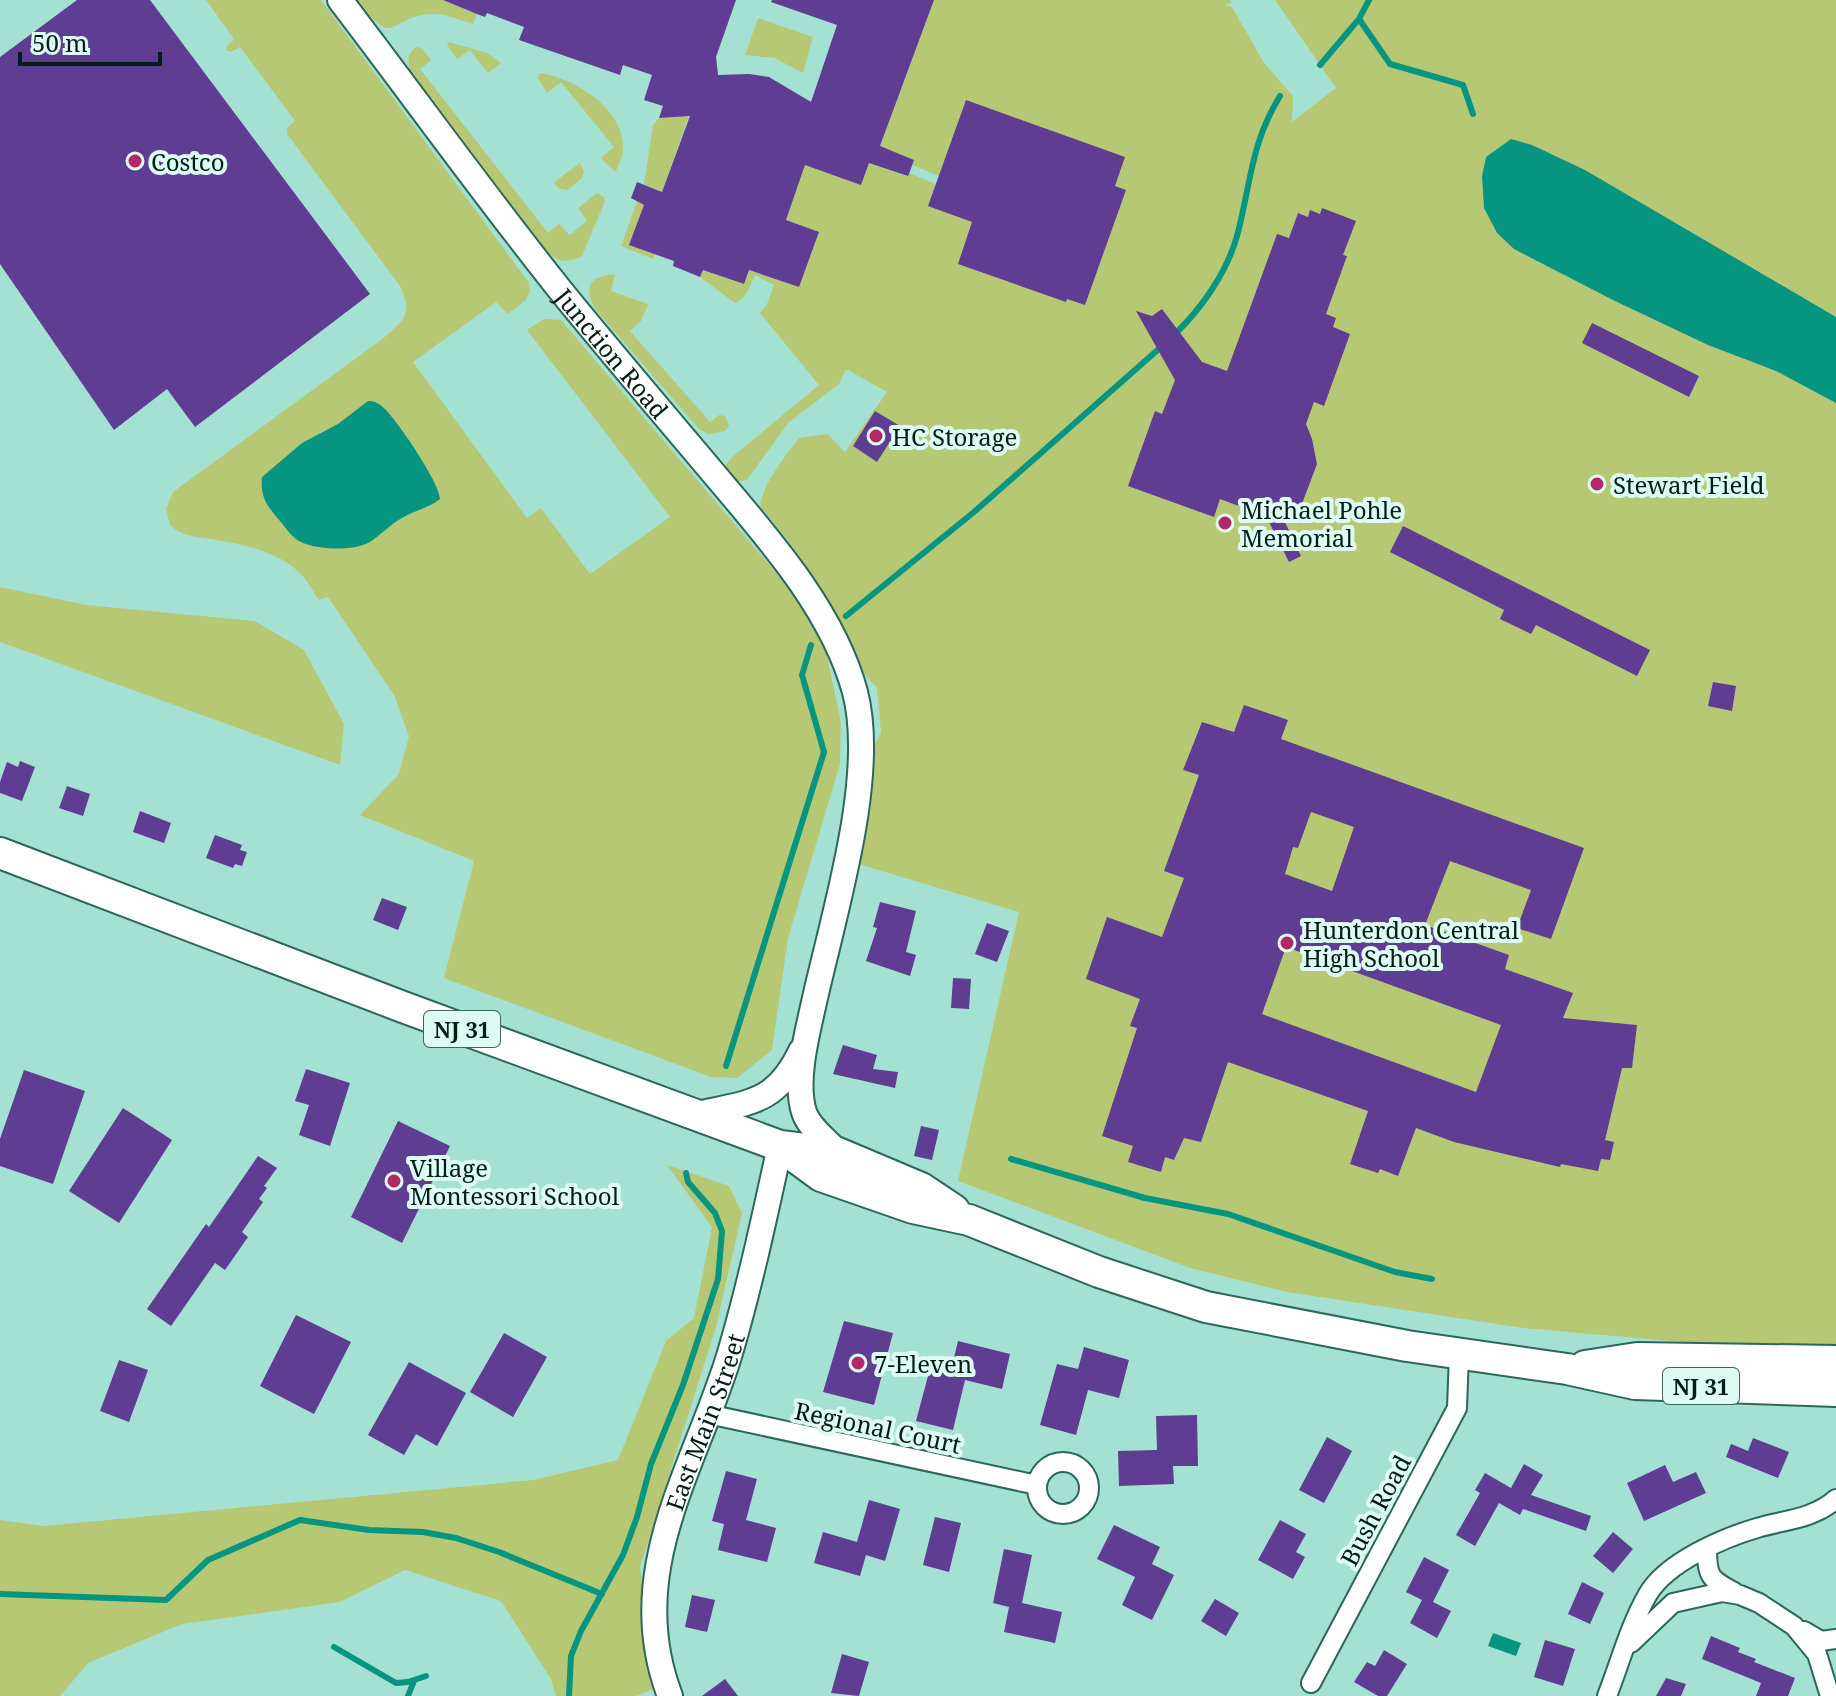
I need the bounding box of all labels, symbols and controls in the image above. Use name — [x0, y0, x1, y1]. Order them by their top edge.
scale bar — [20, 16, 160, 66]
text: 50 m — [32, 26, 88, 59]
place label: Costco — [151, 145, 225, 178]
marker: Costco — [126, 152, 144, 170]
street label: Junction Road — [548, 280, 677, 425]
place label: HC Storage — [892, 420, 1017, 453]
marker: HC Storage — [867, 427, 885, 445]
place label: Stewart Field — [1613, 468, 1765, 501]
marker: Stewart Field — [1588, 475, 1606, 493]
place label: Michael Pohle Memorial — [1241, 493, 1402, 554]
marker: Michael Pohle Memorial — [1216, 514, 1234, 532]
place label: Hunterdon Central High School — [1303, 913, 1519, 974]
marker: Hunterdon Central High School — [1278, 934, 1296, 952]
road number: NJ 31 — [424, 1011, 500, 1047]
place label: Village Montessori School — [410, 1151, 620, 1212]
marker: Village Montessori School — [385, 1172, 403, 1190]
street label: East Main Street — [657, 1329, 751, 1514]
place label: 7-Eleven — [874, 1347, 972, 1380]
marker: 7-Eleven — [849, 1354, 867, 1372]
road number: NJ 31 — [1663, 1368, 1739, 1404]
street label: Regional Court — [792, 1393, 964, 1461]
street label: Bush Road — [1332, 1449, 1418, 1571]

